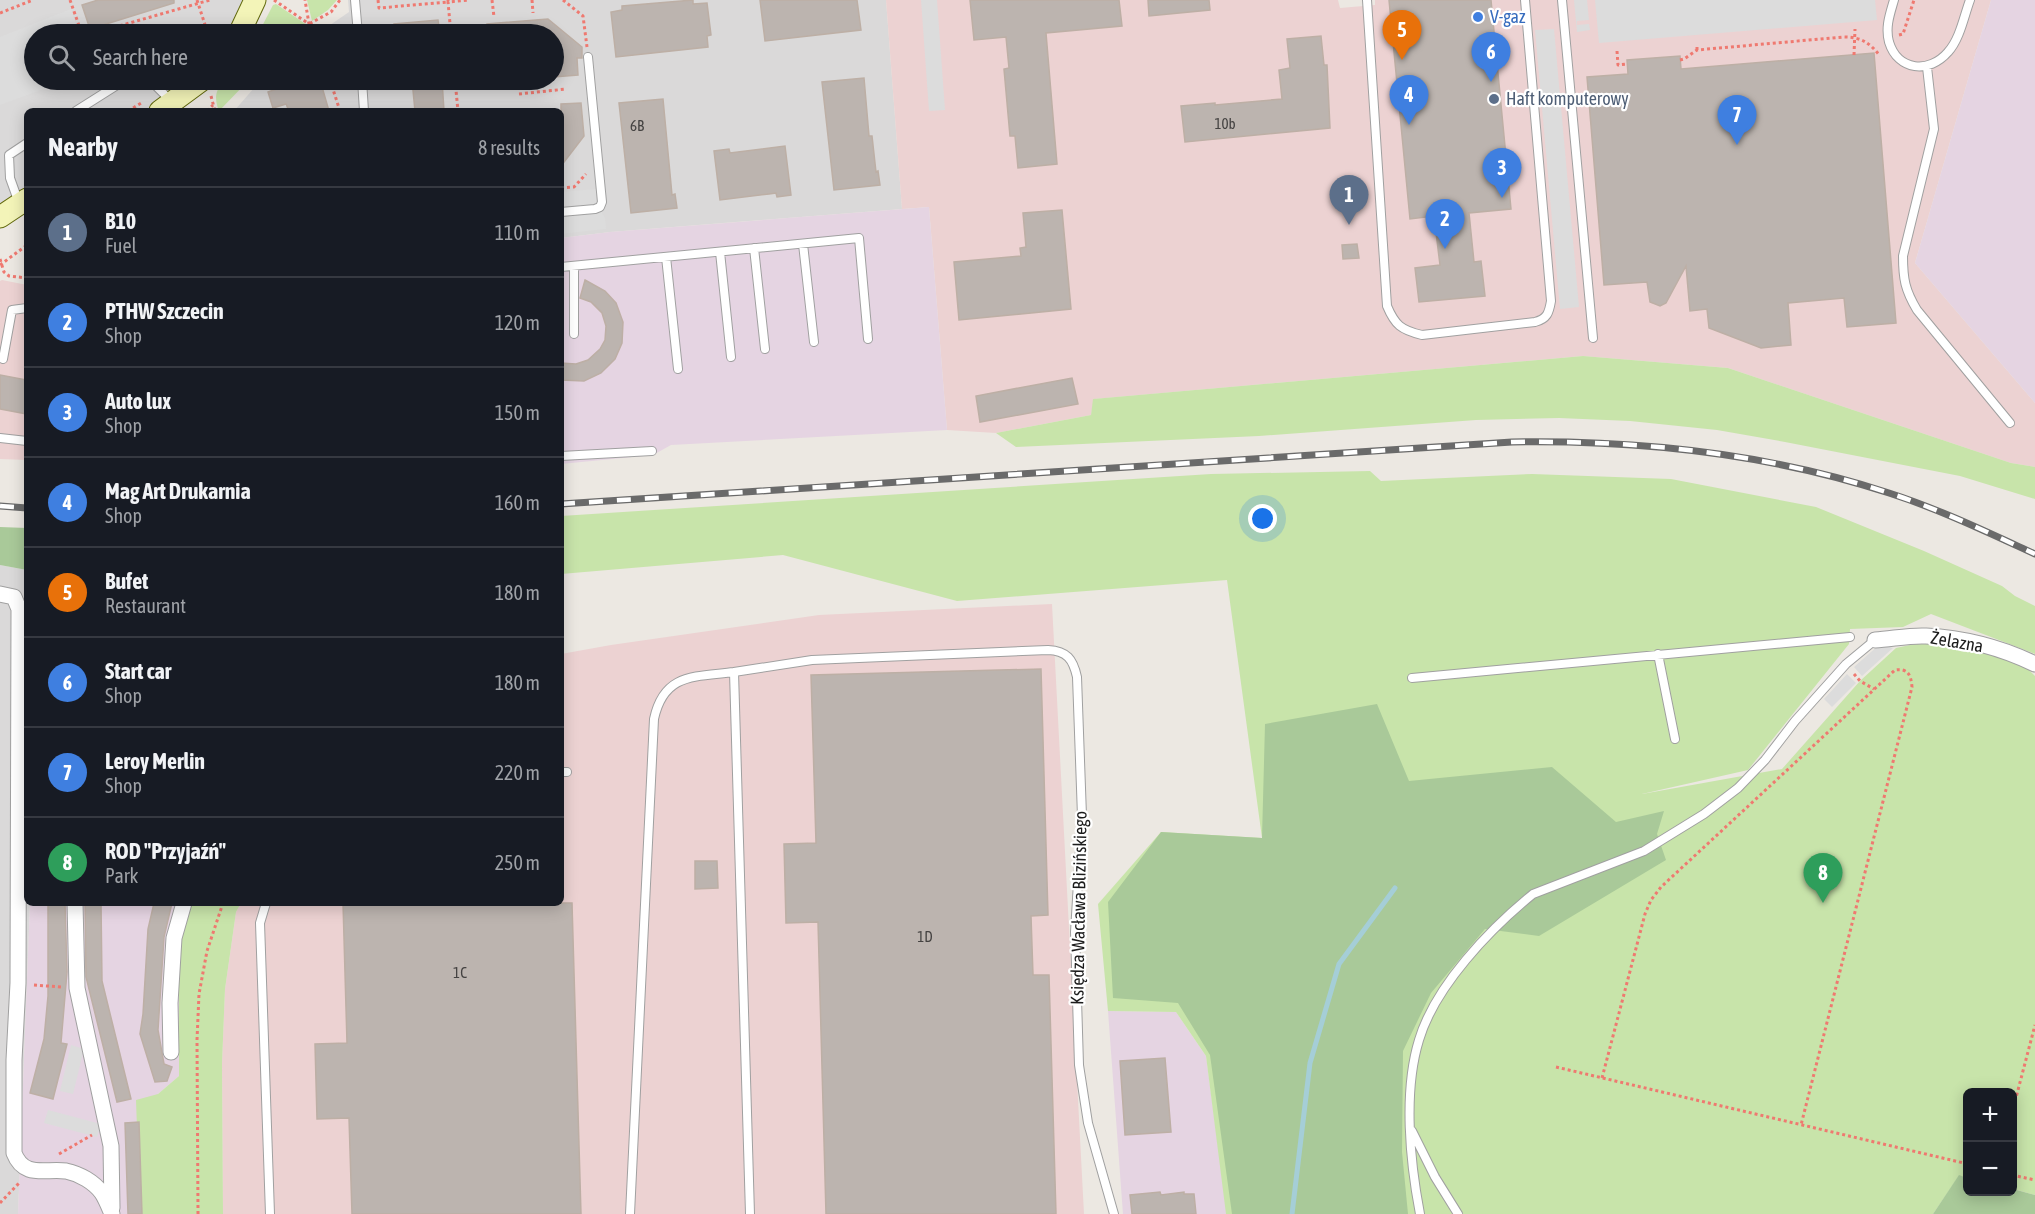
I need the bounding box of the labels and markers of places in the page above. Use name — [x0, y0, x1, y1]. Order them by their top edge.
place label: V-gaz — [1490, 6, 1526, 27]
pin: 5 — [1382, 10, 1422, 60]
marker: V-gaz — [1471, 10, 1485, 24]
pin: 6 — [1472, 32, 1510, 82]
pin: 4 — [1390, 76, 1428, 125]
place label: Haft komputerowy — [1506, 88, 1629, 109]
marker: Haft komputerowy — [1487, 92, 1501, 106]
pin: 7 — [1718, 96, 1756, 145]
pin: 3 — [1482, 148, 1522, 198]
pin: 1 — [1330, 176, 1368, 225]
pin: 2 — [1426, 200, 1464, 249]
pin: 8 — [1804, 854, 1842, 903]

